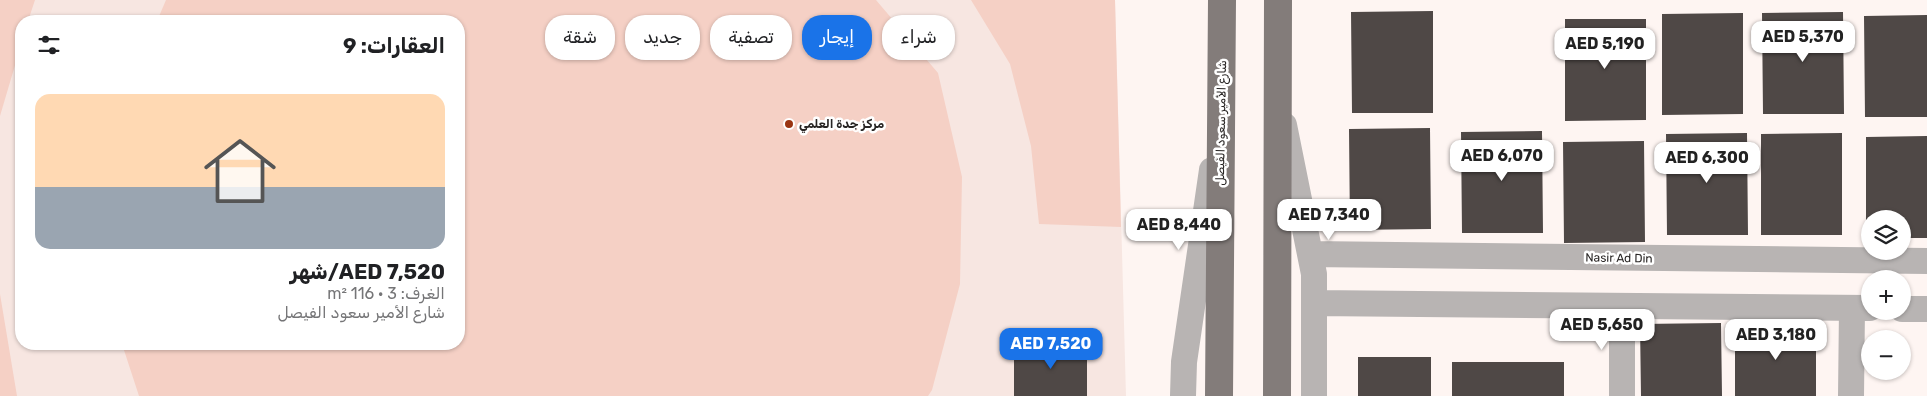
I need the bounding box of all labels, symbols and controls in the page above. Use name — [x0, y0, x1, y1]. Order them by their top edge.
chip: شقة — [545, 15, 615, 60]
chip: جديد — [625, 15, 700, 60]
chip: تصفية — [710, 15, 792, 60]
chip: إيجار — [802, 15, 872, 60]
chip: شراء — [882, 15, 955, 60]
pin: AED 5,370 — [1746, 20, 1860, 63]
text: AED 5,370 — [1762, 27, 1844, 46]
pin: AED 5,190 — [1548, 28, 1662, 70]
icon: filters — [35, 31, 63, 59]
text: العقارات: 9 — [343, 33, 445, 58]
text: AED 5,190 — [1565, 34, 1645, 53]
street label: شارع الأمير سعود الفيصل — [1213, 60, 1231, 186]
place label: مركز جدة العلمي — [799, 117, 884, 133]
marker: مركز جدة العلمي — [783, 118, 795, 130]
icon: home — [195, 126, 285, 216]
pin: AED 6,070 — [1445, 140, 1559, 182]
pin: AED 6,300 — [1650, 142, 1764, 184]
text: AED 6,070 — [1461, 146, 1543, 165]
text: AED 6,300 — [1665, 148, 1749, 167]
pin: AED 7,340 — [1272, 198, 1386, 241]
text: AED 7,340 — [1288, 205, 1370, 224]
pin: AED 8,440 — [1122, 208, 1236, 251]
map controls — [1861, 210, 1911, 380]
button: layers — [1861, 210, 1911, 260]
text: AED 8,440 — [1137, 215, 1221, 234]
street label: Nasir Ad Din — [1585, 250, 1653, 266]
text: AED 7,520/شهر — [290, 259, 445, 284]
button: + — [1861, 270, 1911, 320]
text: الغرف: 3 · 116 m² — [327, 284, 445, 303]
text: شارع الأمير سعود الفيصل — [278, 303, 445, 322]
pin: AED 5,650 — [1545, 308, 1659, 351]
text: AED 5,650 — [1561, 315, 1643, 334]
pin: AED 3,180 — [1719, 318, 1833, 361]
text: AED 3,180 — [1736, 325, 1816, 344]
pin: AED 7,520 — [994, 328, 1108, 370]
button: − — [1861, 330, 1911, 380]
text: AED 7,520 — [1011, 334, 1091, 353]

